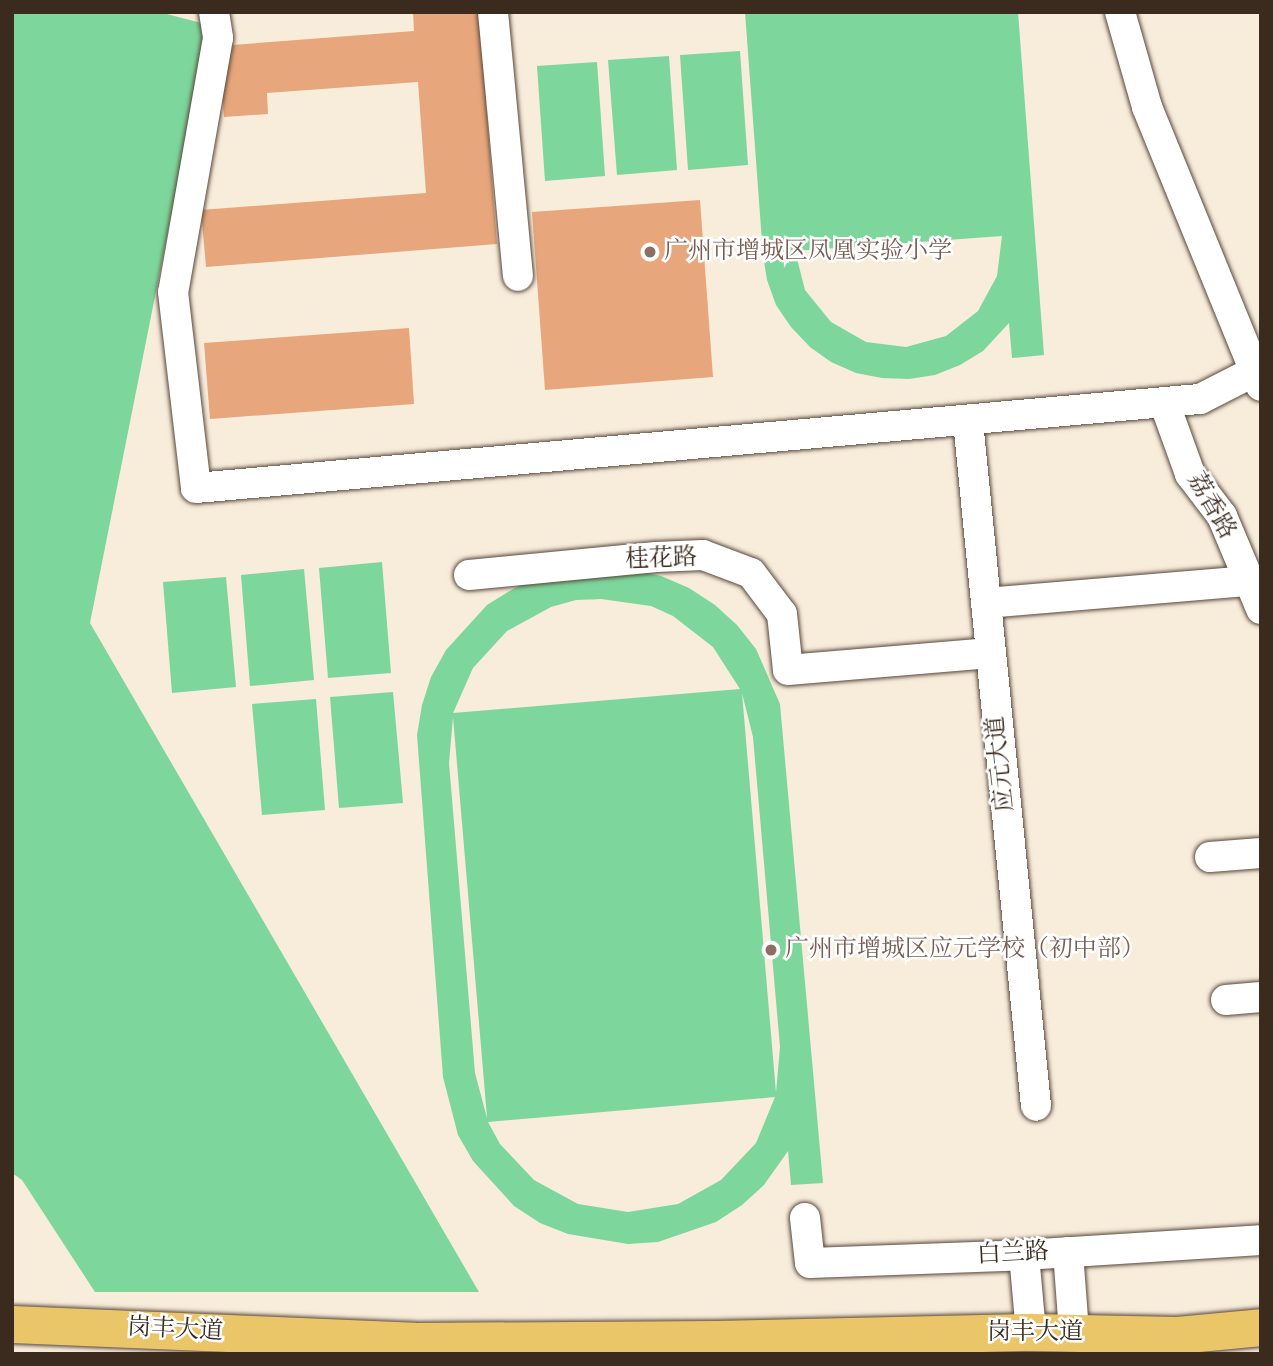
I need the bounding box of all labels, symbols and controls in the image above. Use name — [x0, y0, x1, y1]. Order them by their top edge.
place label: 广州市增城区凤凰实验小学 — [664, 238, 952, 266]
marker: 广州市增城区凤凰实验小学 — [642, 244, 658, 260]
street label: 荔香路 — [1181, 468, 1241, 544]
street label: 桂花路 — [625, 543, 697, 575]
street label: 应元大道 — [982, 715, 1020, 813]
place label: 广州市增城区应元学校（初中部） — [785, 936, 1145, 964]
marker: 广州市增城区应元学校（初中部） — [763, 942, 779, 958]
street label: 白兰路 — [976, 1238, 1050, 1270]
street label: 岗丰大道 — [126, 1313, 224, 1347]
street label: 岗丰大道 — [987, 1319, 1083, 1347]

